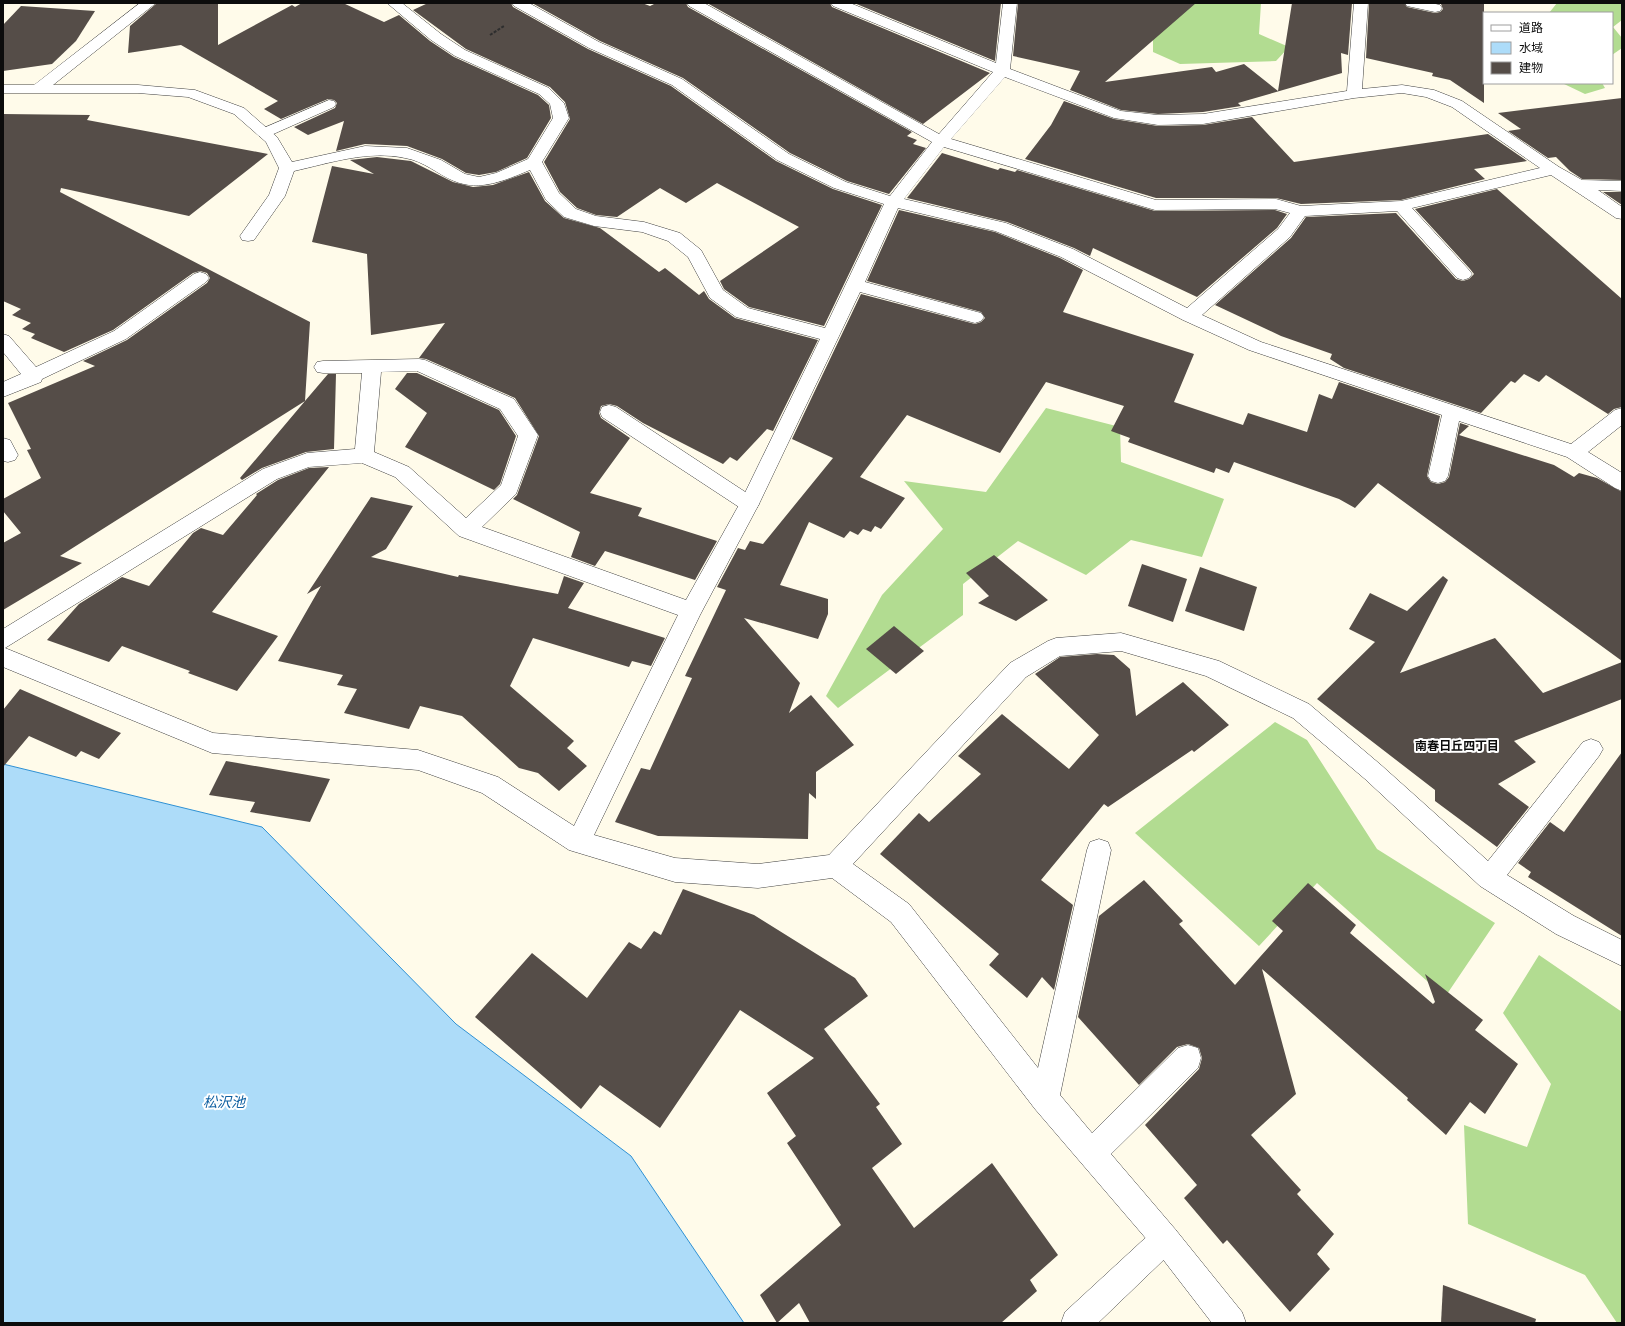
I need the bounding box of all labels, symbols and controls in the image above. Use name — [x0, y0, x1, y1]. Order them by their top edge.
legend — [1483, 12, 1613, 84]
text: 道路 — [1519, 20, 1543, 35]
text: 水域 — [1519, 40, 1543, 55]
text: 建物 — [1519, 60, 1543, 75]
district label: 南春日丘四丁目 — [1415, 738, 1499, 753]
water label: 松沢池 — [203, 1093, 247, 1111]

